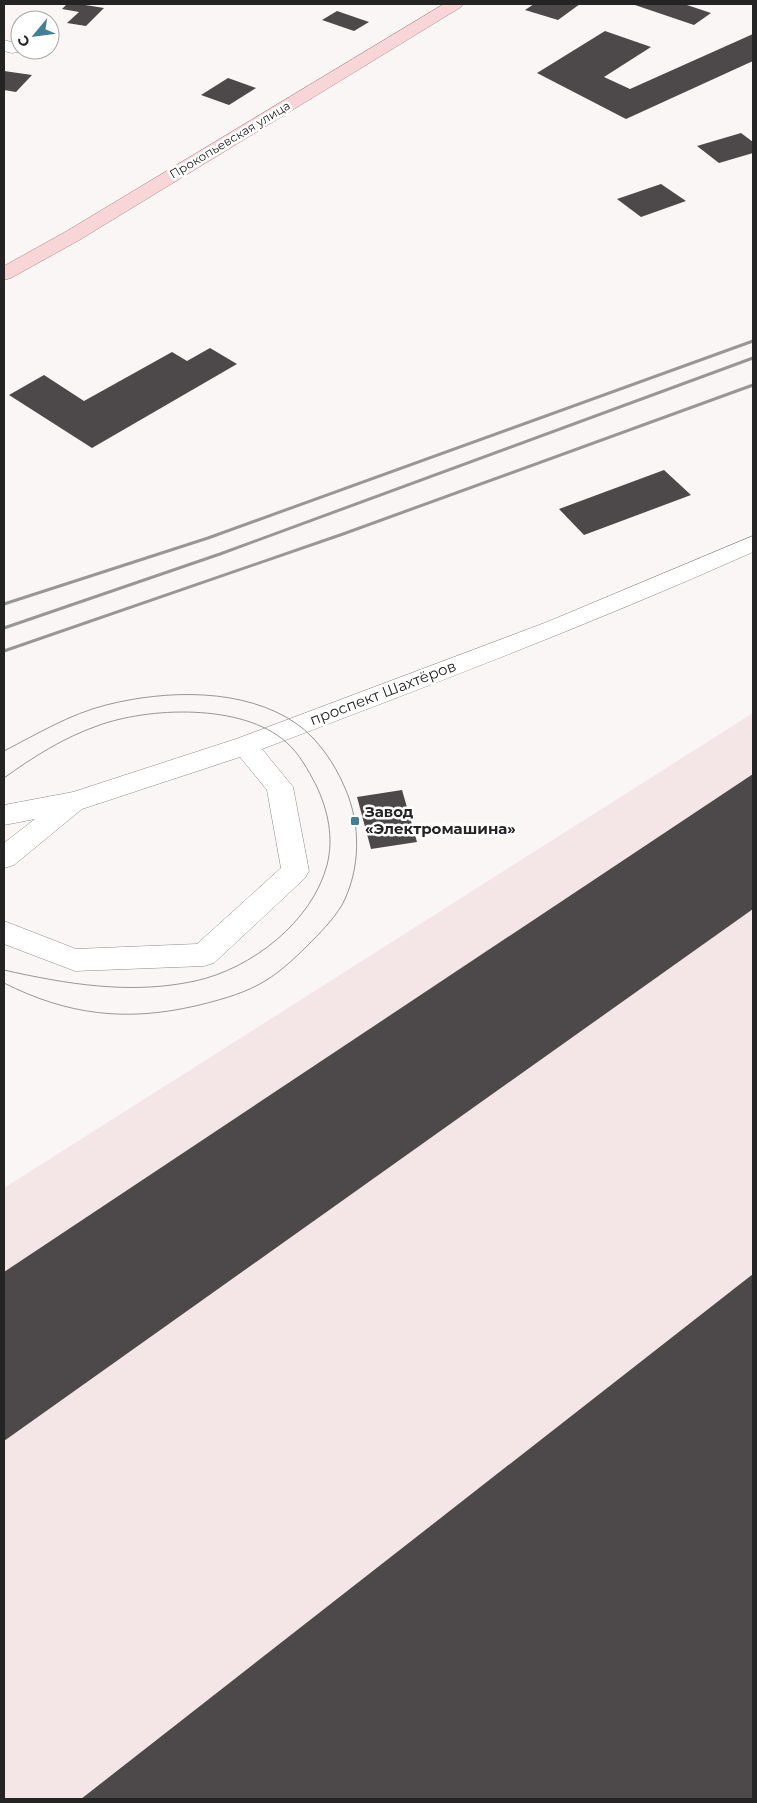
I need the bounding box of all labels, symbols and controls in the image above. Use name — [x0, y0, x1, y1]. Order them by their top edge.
north arrow — [10, 10, 60, 60]
text: С — [13, 32, 34, 50]
street label: Прокопьевская улица — [167, 98, 293, 182]
street label: проспект Шахтёров — [307, 656, 459, 729]
place label: Завод «Электромашина» — [364, 802, 516, 838]
marker: Завод «Электромашина» — [349, 815, 361, 827]

